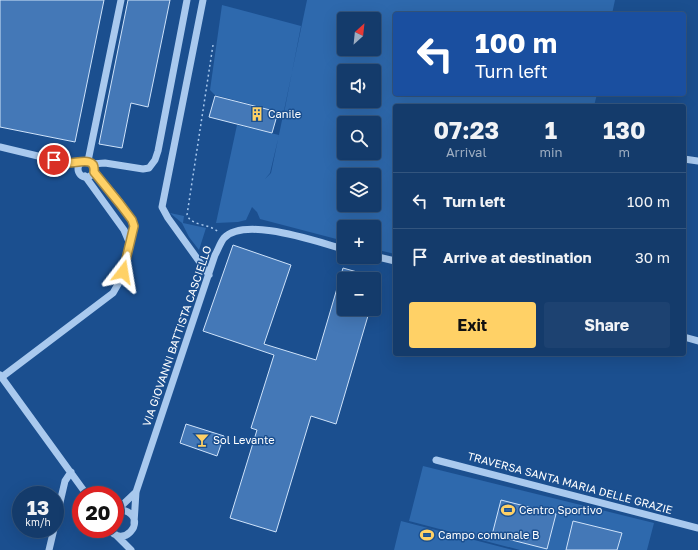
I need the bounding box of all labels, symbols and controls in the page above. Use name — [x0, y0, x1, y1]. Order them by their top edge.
north arrow — [337, 12, 381, 56]
map controls — [337, 12, 381, 316]
text: 100 m — [475, 26, 557, 59]
icon: left — [409, 28, 461, 80]
text: Turn left — [475, 60, 548, 82]
button: sound — [337, 64, 381, 108]
building icon: Canile — [249, 106, 265, 122]
place label: Canile — [268, 107, 301, 120]
text: 07:23 — [433, 115, 499, 144]
text: 1 — [545, 115, 557, 144]
text: 130 — [603, 115, 646, 144]
button: search — [337, 116, 381, 160]
pin — [37, 143, 71, 177]
text: Arrival — [446, 144, 487, 160]
text: min — [540, 144, 563, 160]
text: m — [618, 144, 630, 160]
icon: arrive — [43, 149, 65, 171]
button: layers — [337, 168, 381, 212]
icon: left — [409, 190, 431, 212]
text: Turn left — [443, 192, 505, 210]
text: 100 m — [627, 192, 670, 210]
button: + — [337, 220, 381, 264]
street label: VIA GIOVANNI BATTISTA CASCIELLO — [139, 244, 214, 428]
icon: arrive — [409, 246, 431, 268]
text: Arrive at destination — [443, 248, 592, 266]
text: 30 m — [635, 248, 670, 266]
position arrow — [102, 251, 144, 293]
button: − — [337, 272, 381, 316]
button: Exit — [409, 302, 536, 348]
button: Share — [544, 302, 670, 348]
bar icon: Sol Levante — [194, 432, 210, 448]
place label: Sol Levante — [213, 433, 275, 446]
street label: TRAVERSA SANTA MARIA DELLE GRAZIE — [466, 449, 674, 516]
speed limit sign: 20 — [72, 486, 124, 538]
text: 13 — [27, 495, 49, 519]
sports icon: Centro Sportivo — [500, 502, 516, 518]
place label: Centro Sportivo — [519, 503, 603, 516]
text: km/h — [25, 516, 51, 528]
sports icon: Campo comunale B — [419, 527, 435, 543]
place label: Campo comunale B — [438, 528, 539, 541]

